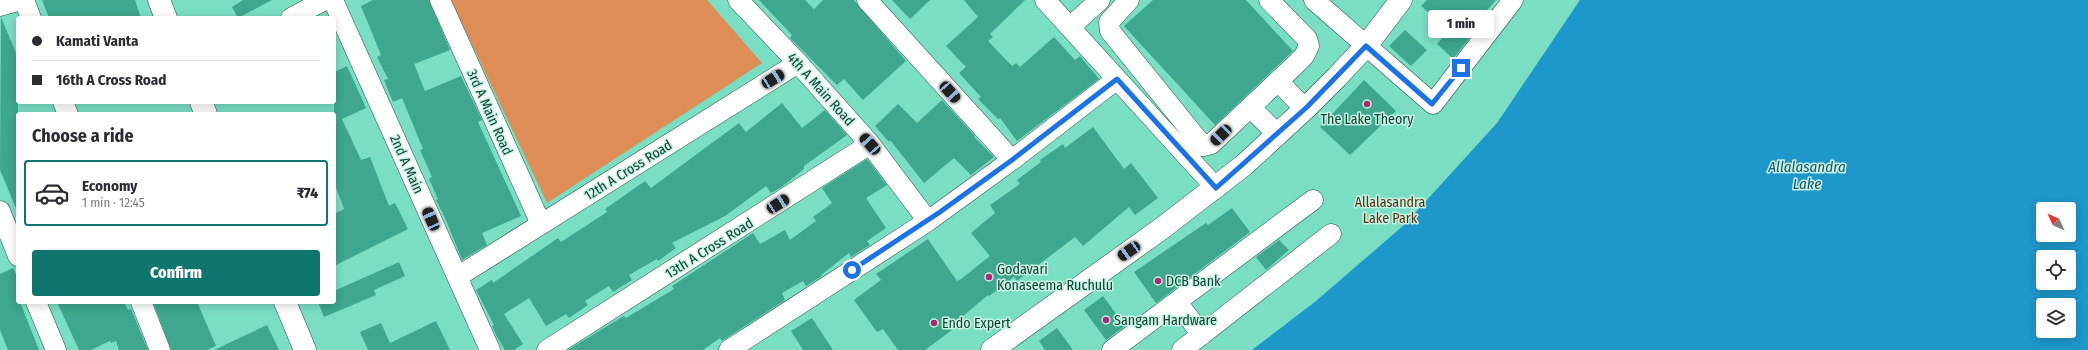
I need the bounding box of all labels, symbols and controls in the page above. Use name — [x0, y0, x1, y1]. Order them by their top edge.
callout: 1 min — [1428, 10, 1494, 38]
text: 1 min — [1447, 16, 1475, 31]
text: Kamati Vanta — [56, 32, 138, 50]
street label: 4th A Main Road — [783, 49, 858, 129]
route end — [1452, 59, 1470, 77]
street label: 3rd A Main Road — [463, 67, 516, 158]
car — [760, 68, 786, 90]
text: 16th A Cross Road — [56, 71, 166, 89]
car — [938, 79, 962, 105]
marker: The Lake Theory — [1362, 99, 1372, 109]
place label: The Lake Theory — [1321, 111, 1414, 128]
car — [1208, 122, 1234, 148]
text: Choose a ride — [32, 125, 134, 147]
car — [858, 131, 882, 157]
street label: 2nd A Main — [386, 132, 427, 196]
street label: 12th A Cross Road — [581, 137, 675, 204]
water label: Allalasandra Lake — [1767, 158, 1846, 193]
icon: car — [34, 175, 70, 211]
text: Economy — [82, 177, 137, 195]
text: ₹74 — [297, 184, 318, 202]
car — [765, 192, 791, 216]
park label: Allalasandra Lake Park — [1355, 194, 1426, 227]
text: 1 min · 12:45 — [82, 195, 145, 210]
north arrow — [2036, 202, 2076, 242]
map controls — [2036, 202, 2076, 338]
car — [421, 206, 441, 232]
street label: 13th A Cross Road — [662, 215, 756, 282]
car — [1116, 239, 1142, 263]
button: Confirm — [32, 250, 320, 296]
button: locate — [2036, 250, 2076, 290]
route start — [843, 261, 861, 279]
place label: Godavari Konaseema Ruchulu — [997, 261, 1113, 294]
marker: Godavari Konaseema Ruchulu — [984, 272, 994, 282]
place label: DCB Bank — [1166, 273, 1221, 290]
marker: DCB Bank — [1153, 276, 1163, 286]
button: layers — [2036, 298, 2076, 338]
place label: Sangam Hardware — [1114, 312, 1217, 329]
place label: Endo Expert — [942, 315, 1011, 332]
marker: Sangam Hardware — [1101, 315, 1111, 325]
marker: Endo Expert — [929, 318, 939, 328]

